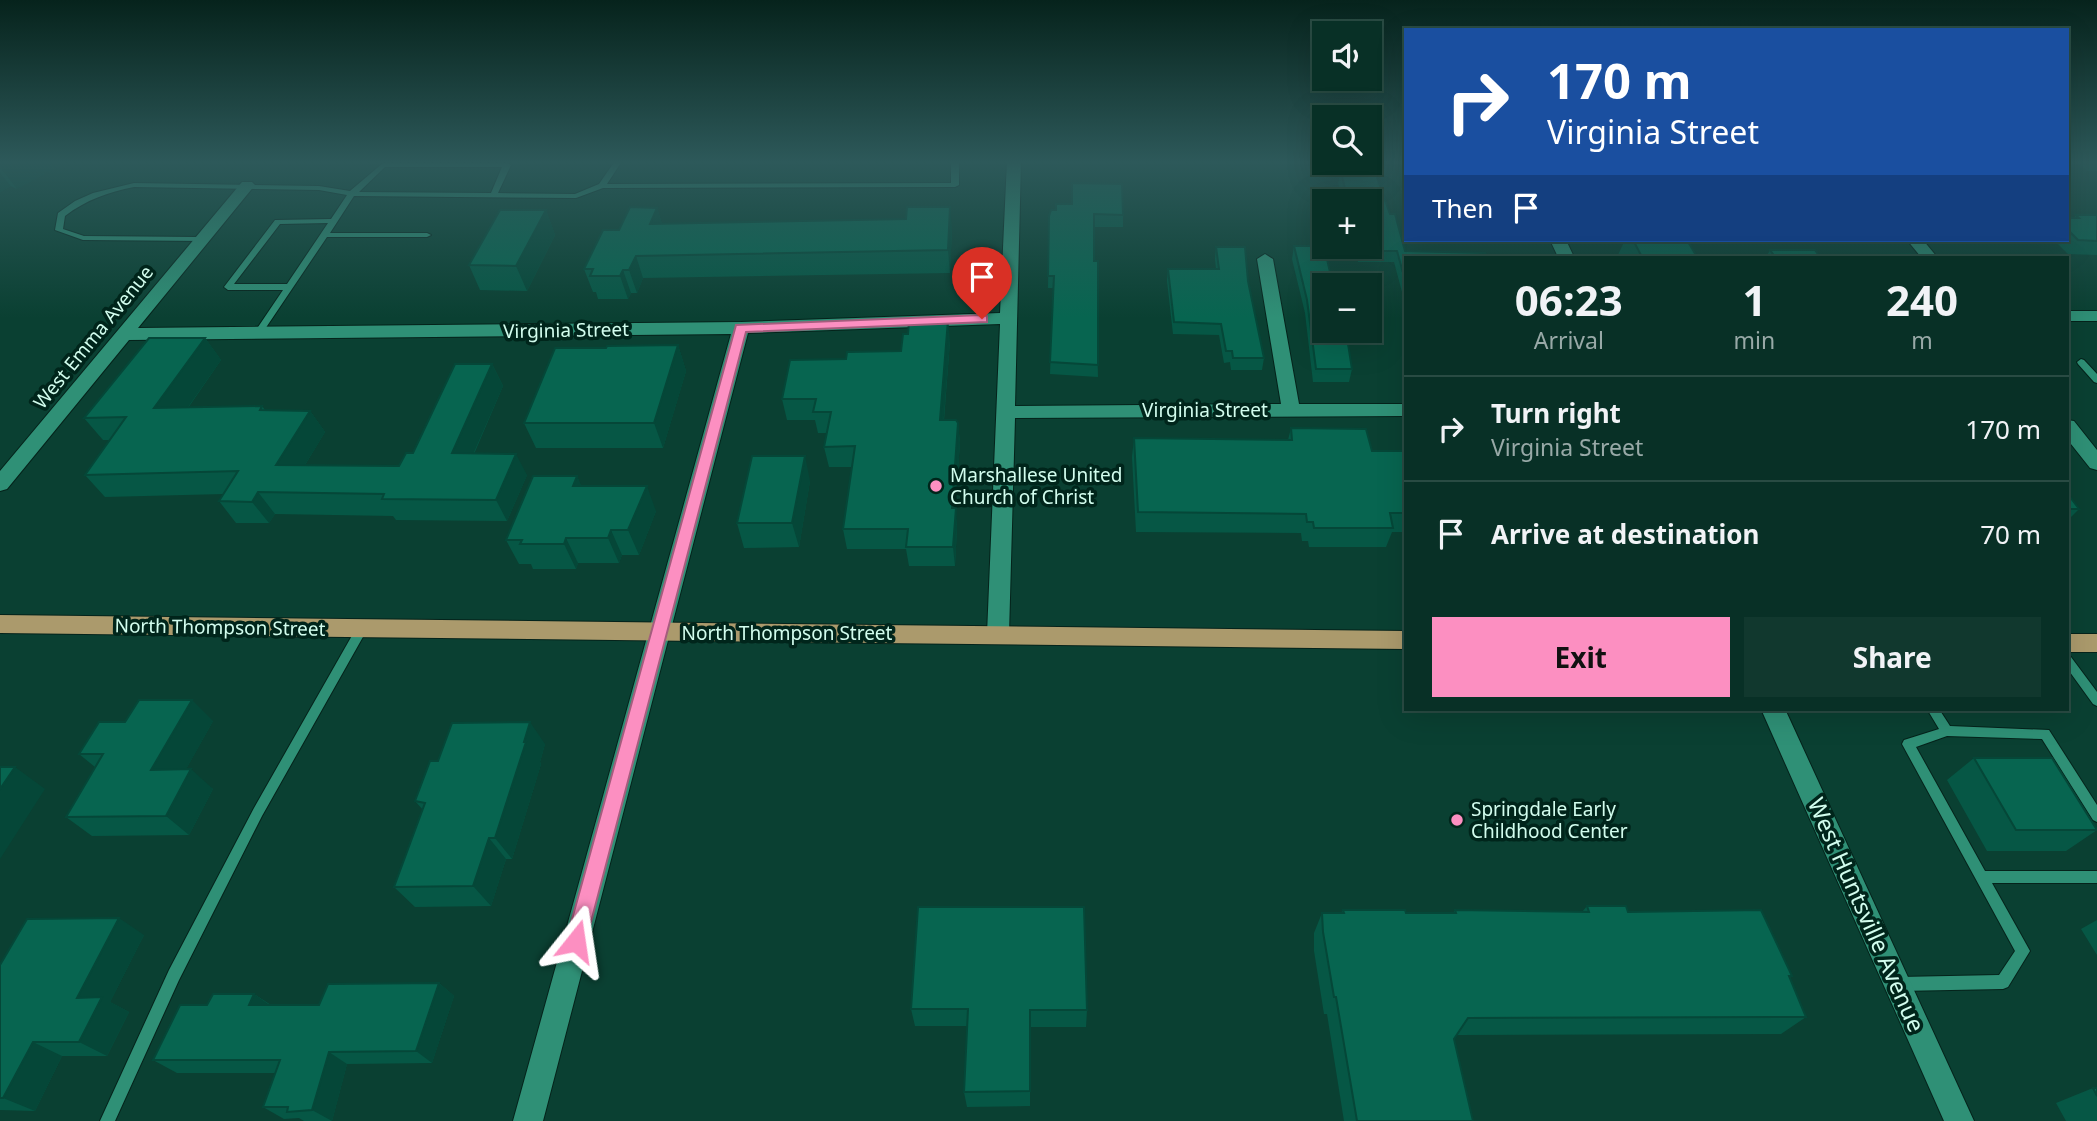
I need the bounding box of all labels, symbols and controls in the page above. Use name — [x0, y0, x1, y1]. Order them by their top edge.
map controls — [1312, 21, 1382, 343]
button: sound — [1312, 21, 1382, 91]
text: 170 m — [1547, 47, 1692, 113]
icon: right — [1432, 56, 1523, 147]
button: search — [1312, 105, 1382, 175]
text: Virginia Street — [1547, 110, 1759, 153]
button: + — [1312, 189, 1382, 259]
icon: arrive — [1507, 189, 1545, 227]
text: Then — [1432, 190, 1493, 226]
pin — [952, 247, 1012, 319]
icon: arrive — [963, 258, 1001, 296]
street label: West Emma Avenue — [27, 260, 159, 414]
text: 06:23 — [1515, 271, 1623, 328]
text: 1 — [1742, 271, 1766, 328]
text: 240 — [1886, 271, 1958, 328]
button: − — [1312, 273, 1382, 343]
street label: Virginia Street — [503, 316, 629, 344]
text: Arrival — [1534, 324, 1604, 356]
text: min — [1734, 324, 1775, 356]
text: m — [1911, 324, 1933, 356]
text: Turn right — [1491, 395, 1621, 431]
street label: Virginia Street — [1142, 397, 1268, 423]
icon: right — [1432, 410, 1470, 448]
text: 170 m — [1965, 411, 2041, 447]
text: Virginia Street — [1491, 431, 1643, 463]
place label: Marshallese United Church of Christ — [950, 462, 1122, 510]
marker: Marshallese United Church of Christ — [928, 478, 944, 494]
icon: arrive — [1432, 515, 1470, 553]
text: Arrive at destination — [1491, 516, 1760, 552]
text: 70 m — [1980, 516, 2041, 552]
street label: North Thompson Street — [114, 612, 326, 642]
button: Exit — [1432, 617, 1730, 697]
button: Share — [1744, 617, 2041, 697]
street label: North Thompson Street — [682, 620, 893, 646]
street label: West Huntsville Avenue — [1801, 792, 1933, 1037]
place label: Springdale Early Childhood Center — [1471, 796, 1628, 844]
marker: Springdale Early Childhood Center — [1449, 812, 1465, 828]
position arrow — [539, 904, 613, 978]

